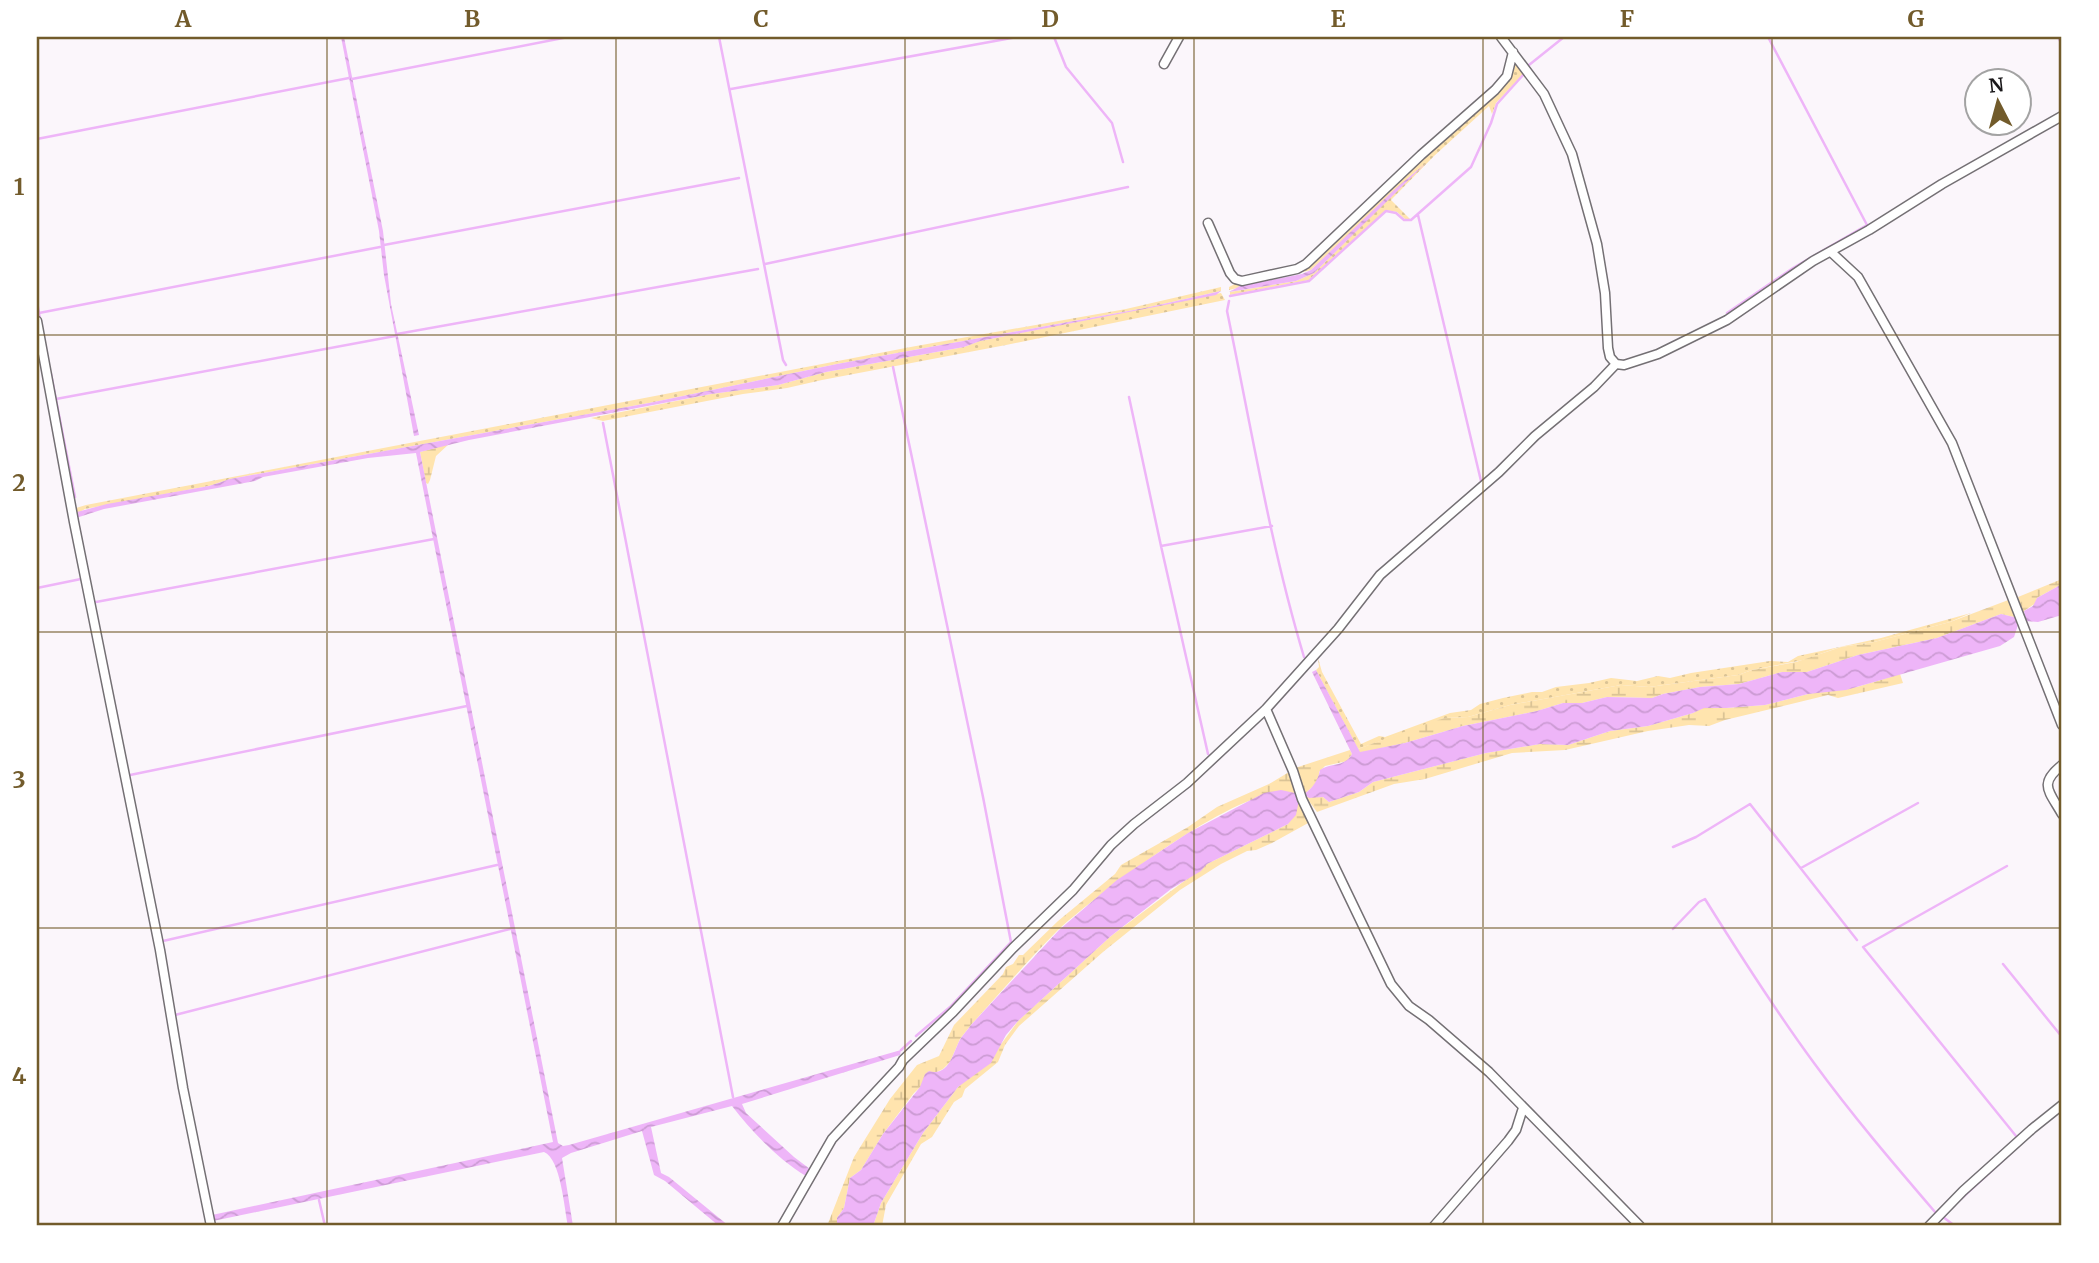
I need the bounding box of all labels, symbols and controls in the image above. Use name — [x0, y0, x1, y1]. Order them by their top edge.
text: A — [174, 4, 192, 33]
text: B — [464, 4, 480, 33]
text: C — [753, 4, 769, 33]
text: D — [1041, 4, 1059, 33]
text: E — [1330, 4, 1346, 33]
text: F — [1620, 4, 1634, 33]
text: G — [1908, 4, 1925, 33]
north arrow — [1962, 66, 2032, 136]
text: N — [1988, 72, 2005, 98]
text: 1 — [14, 172, 25, 201]
text: 2 — [12, 468, 26, 497]
text: 3 — [12, 765, 26, 794]
text: 4 — [12, 1061, 27, 1090]

